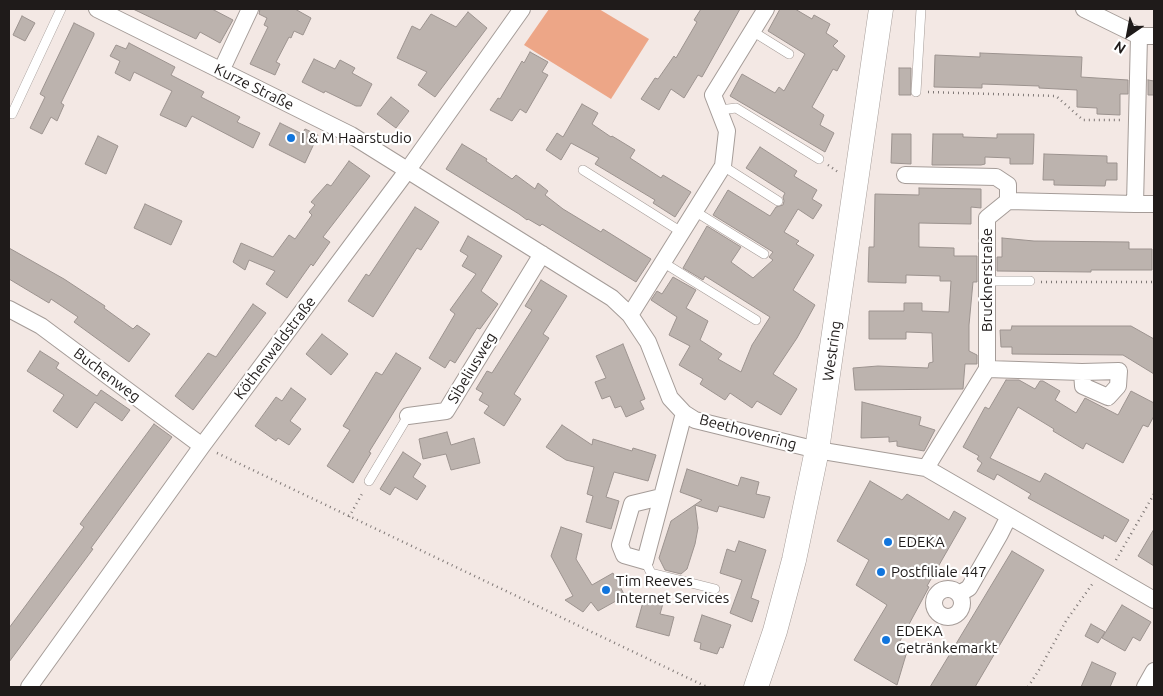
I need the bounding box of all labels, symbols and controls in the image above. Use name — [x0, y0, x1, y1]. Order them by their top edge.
north arrow — [1103, 10, 1153, 60]
text: N — [1111, 38, 1129, 57]
street label: Kurze Straße — [211, 60, 297, 114]
place label: I & M Haarstudio — [301, 129, 412, 147]
marker: I & M Haarstudio — [285, 132, 297, 144]
street label: Brucknerstraße — [978, 228, 996, 332]
street label: Köthenwaldstraße — [230, 293, 320, 403]
street label: Westring — [819, 320, 845, 382]
street label: Sibeliusweg — [444, 329, 500, 407]
street label: Buchenweg — [70, 344, 144, 406]
street label: Beethovenring — [697, 410, 799, 454]
place label: EDEKA — [898, 533, 945, 551]
marker: EDEKA — [882, 536, 894, 548]
place label: Postfiliale 447 — [891, 563, 987, 581]
marker: Postfiliale 447 — [875, 566, 887, 578]
place label: Tim Reeves Internet Services — [616, 572, 729, 607]
marker: Tim Reeves Internet Services — [600, 584, 612, 596]
place label: EDEKA Getränkemarkt — [896, 622, 997, 657]
marker: EDEKA Getränkemarkt — [880, 634, 892, 646]

